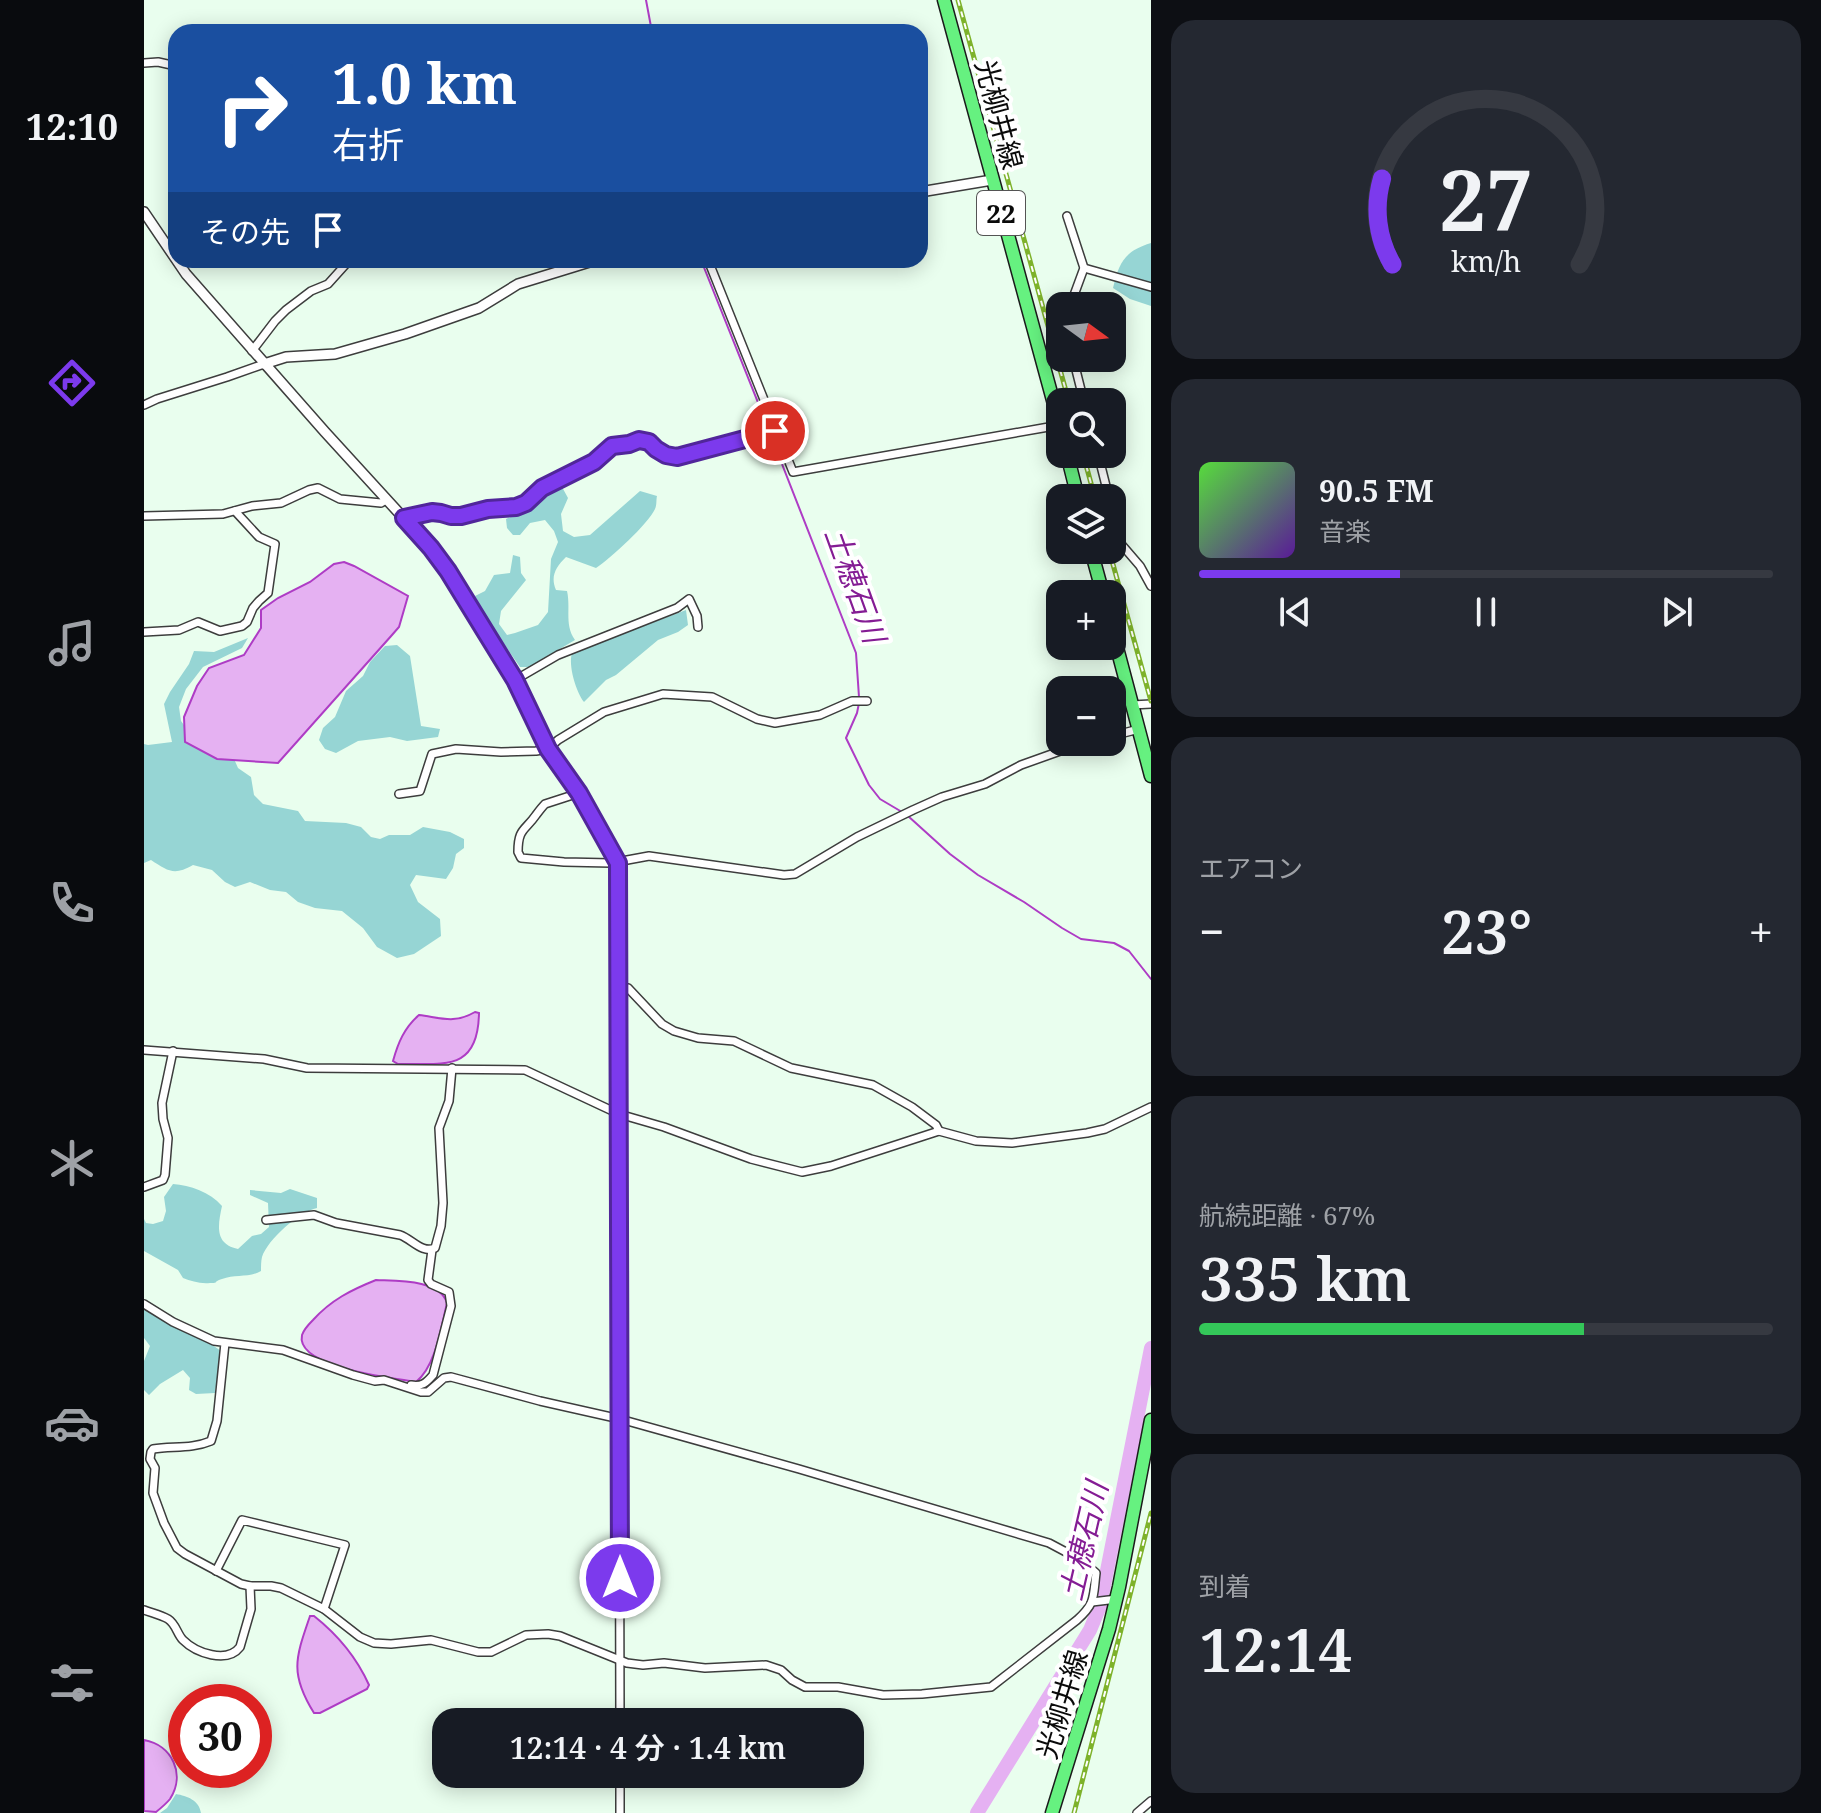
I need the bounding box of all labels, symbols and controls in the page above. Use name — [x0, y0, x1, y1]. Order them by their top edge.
text: 1.0 km — [332, 44, 517, 120]
street label: 光柳井線 — [967, 55, 1033, 173]
icon: right — [200, 56, 304, 160]
text: 12:10 — [26, 102, 118, 151]
text: 右折 — [332, 120, 404, 169]
text: 27 — [1439, 142, 1533, 255]
road number: 22 — [977, 191, 1025, 235]
icon: arrive — [306, 208, 350, 252]
text: その先 — [200, 211, 290, 252]
text: km/h — [1451, 241, 1521, 280]
north arrow — [1046, 292, 1126, 372]
map controls — [1046, 292, 1126, 756]
icon: directions — [44, 355, 100, 411]
button: search — [1046, 388, 1126, 468]
pin — [741, 397, 809, 465]
icon: arrive — [753, 409, 797, 453]
text: 90.5 FM — [1319, 470, 1434, 511]
button: layers — [1046, 484, 1126, 564]
text: 音楽 — [1319, 513, 1371, 549]
water label: 土穂石川 — [816, 522, 897, 651]
button: + — [1046, 580, 1126, 660]
icon: previous — [1273, 590, 1317, 634]
icon: pause — [1464, 590, 1508, 634]
icon: next — [1655, 590, 1699, 634]
icon: music — [44, 615, 100, 671]
button: − — [1046, 676, 1126, 756]
text: エアコン — [1199, 850, 1303, 886]
icon: phone — [44, 875, 100, 931]
text: 23° — [1441, 890, 1532, 972]
text: − — [1199, 901, 1224, 961]
text: + — [1748, 901, 1773, 961]
icon: climate — [44, 1135, 100, 1191]
text: 航続距離 · 67% — [1199, 1197, 1375, 1233]
text: 335 km — [1199, 1237, 1411, 1319]
icon: car — [44, 1395, 100, 1451]
water label: 土穂石川 — [1050, 1475, 1117, 1604]
position arrow — [578, 1536, 662, 1620]
text: 到着 — [1199, 1568, 1251, 1604]
text: 12:14 — [1199, 1608, 1352, 1690]
street label: 光柳井線 — [1026, 1645, 1096, 1763]
icon: filters — [44, 1655, 100, 1711]
speed limit sign: 30 — [168, 1684, 272, 1788]
text: 12:14 · 4 分 · 1.4 km — [510, 1727, 786, 1768]

